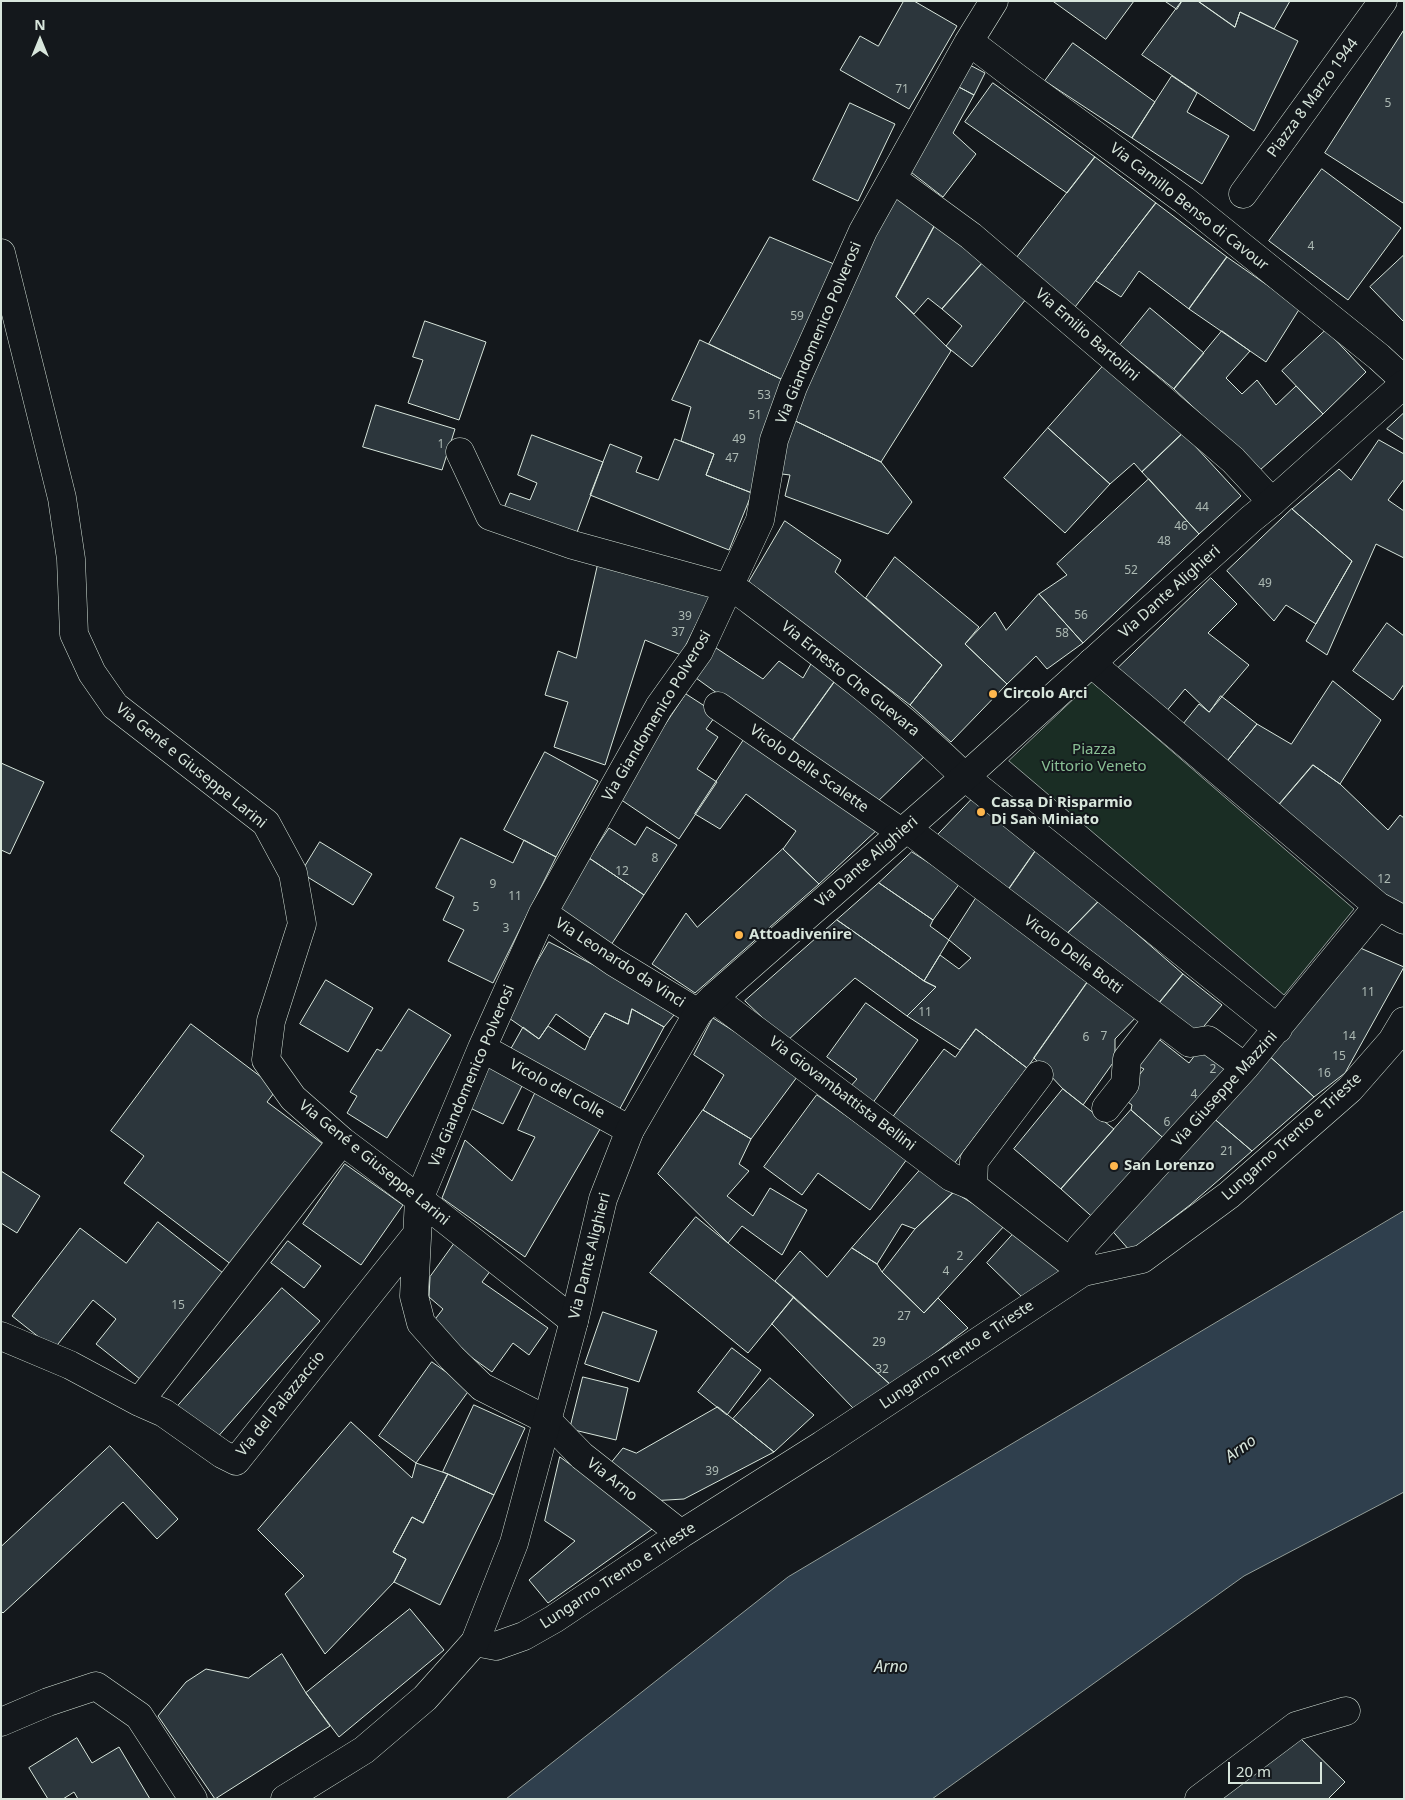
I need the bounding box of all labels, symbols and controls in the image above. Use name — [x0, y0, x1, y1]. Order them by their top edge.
north arrow — [15, 15, 65, 65]
text: N — [34, 15, 46, 34]
street label: Piazza 8 Marzo 1944 — [1264, 35, 1362, 161]
house number: 71 — [895, 83, 909, 97]
house number: 5 — [1385, 97, 1391, 111]
street label: Via Camillo Benso di Cavour — [1106, 139, 1272, 275]
street label: Via Giandomenico Polverosi — [772, 239, 866, 427]
house number: 4 — [1308, 240, 1314, 254]
street label: Via Emilio Bartolini — [1031, 285, 1143, 385]
house number: 59 — [790, 310, 804, 324]
house number: 53 — [757, 389, 771, 403]
house number: 51 — [748, 409, 762, 423]
house number: 49 — [732, 433, 746, 447]
house number: 1 — [438, 438, 444, 452]
house number: 47 — [725, 452, 739, 466]
house number: 44 — [1195, 501, 1209, 515]
house number: 46 — [1174, 520, 1188, 534]
house number: 48 — [1157, 535, 1171, 549]
street label: Via Dante Alighieri — [1116, 542, 1224, 642]
house number: 52 — [1124, 564, 1138, 578]
house number: 49 — [1258, 577, 1272, 591]
house number: 56 — [1074, 609, 1088, 623]
house number: 39 — [678, 610, 692, 624]
street label: Via Ernesto Che Guevara — [777, 618, 923, 740]
house number: 37 — [671, 626, 685, 640]
street label: Via Giandomenico Polverosi — [599, 627, 715, 805]
house number: 58 — [1055, 627, 1069, 641]
place label: Circolo Arci — [1003, 685, 1087, 703]
marker: Circolo Arci — [987, 688, 999, 700]
street label: Via Gené e Giuseppe Larini — [112, 700, 270, 832]
street label: Vicolo Delle Scalette — [746, 721, 872, 817]
park label: Piazza Vittorio Veneto — [1041, 741, 1147, 776]
place label: Cassa Di Risparmio Di San Miniato — [991, 794, 1132, 829]
marker: Cassa Di Risparmio Di San Miniato — [975, 806, 987, 818]
street label: Via Dante Alighieri — [812, 813, 922, 911]
house number: 8 — [652, 852, 658, 866]
house number: 12 — [615, 865, 629, 879]
house number: 12 — [1377, 873, 1391, 887]
house number: 9 — [490, 878, 496, 892]
house number: 11 — [508, 890, 522, 904]
house number: 5 — [473, 901, 479, 915]
street label: Vicolo Delle Botti — [1020, 912, 1126, 998]
street label: Via Leonardo da Vinci — [552, 914, 688, 1012]
house number: 3 — [503, 922, 509, 936]
place label: Attoadivenire — [749, 926, 852, 944]
marker: Attoadivenire — [733, 929, 745, 941]
street label: Via Giandomenico Polverosi — [425, 982, 519, 1170]
house number: 11 — [1361, 986, 1375, 1000]
house number: 11 — [918, 1006, 932, 1020]
street label: Via Giuseppe Mazzini — [1169, 1028, 1281, 1150]
house number: 7 — [1101, 1030, 1107, 1044]
house number: 14 — [1342, 1030, 1356, 1044]
house number: 6 — [1083, 1031, 1089, 1045]
street label: Via Giovambattista Bellini — [765, 1033, 919, 1155]
house number: 15 — [1332, 1050, 1346, 1064]
street label: Vicolo del Colle — [506, 1055, 608, 1123]
house number: 2 — [1210, 1063, 1216, 1077]
house number: 16 — [1317, 1067, 1331, 1081]
street label: Lungarno Trento e Trieste — [1218, 1070, 1366, 1204]
house number: 4 — [1191, 1088, 1197, 1102]
street label: Via Gené e Giuseppe Larini — [295, 1097, 453, 1229]
house number: 6 — [1164, 1116, 1170, 1130]
house number: 21 — [1220, 1145, 1234, 1159]
place label: San Lorenzo — [1124, 1157, 1215, 1175]
marker: San Lorenzo — [1108, 1160, 1120, 1172]
street label: Via Dante Alighieri — [566, 1191, 614, 1321]
house number: 2 — [957, 1250, 963, 1264]
house number: 4 — [943, 1265, 949, 1279]
street label: Lungarno Trento e Trieste — [877, 1297, 1037, 1413]
house number: 15 — [171, 1299, 185, 1313]
house number: 27 — [897, 1310, 911, 1324]
house number: 29 — [872, 1336, 886, 1350]
street label: Via del Palazzaccio — [233, 1348, 329, 1460]
house number: 32 — [875, 1363, 889, 1377]
water label: Arno — [1222, 1431, 1260, 1467]
street label: Via Arno — [583, 1455, 641, 1505]
house number: 39 — [705, 1465, 719, 1479]
street label: Lungarno Trento e Trieste — [537, 1519, 699, 1633]
water label: Arno — [874, 1657, 908, 1677]
scale bar — [1230, 1752, 1324, 1784]
text: 20 m — [1236, 1761, 1271, 1781]

